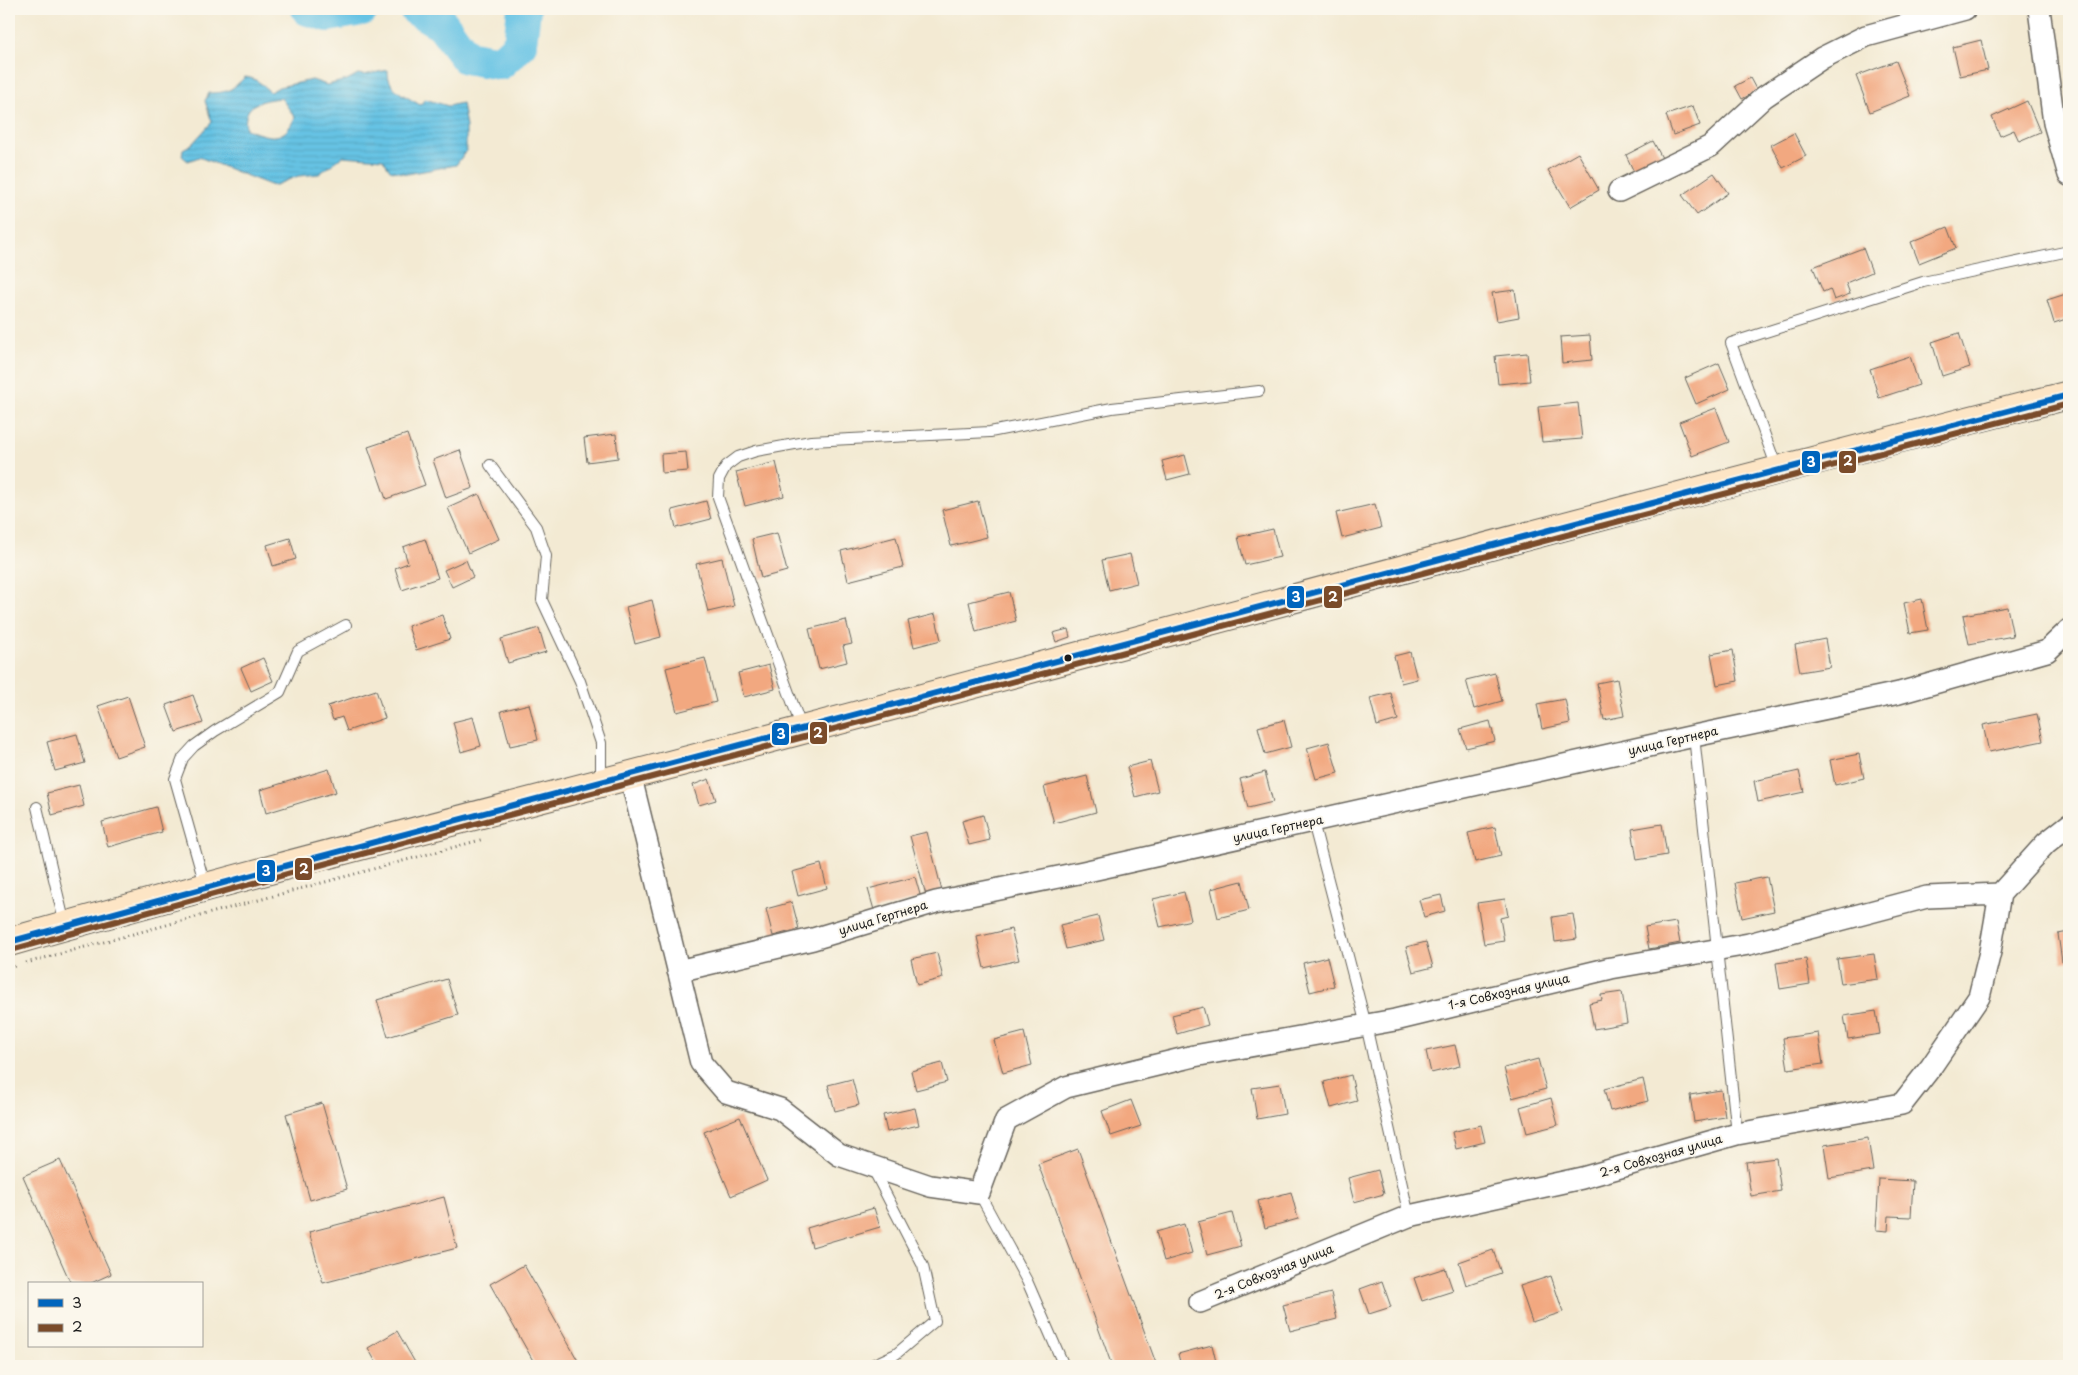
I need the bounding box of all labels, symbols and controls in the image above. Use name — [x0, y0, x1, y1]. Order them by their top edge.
line badge: 3 — [1801, 450, 1821, 474]
line badge: 2 — [1838, 450, 1857, 474]
text: 2 — [1843, 450, 1853, 471]
text: 3 — [1806, 451, 1816, 472]
line badge: 3 — [1286, 585, 1305, 609]
line badge: 2 — [1323, 585, 1343, 609]
text: 3 — [1291, 586, 1301, 607]
text: 2 — [1328, 586, 1338, 607]
unlabelled marker — [1063, 653, 1073, 663]
line badge: 2 — [809, 721, 828, 745]
street label: улица Гертнера — [1626, 721, 1720, 759]
line badge: 3 — [771, 722, 790, 746]
text: 2 — [813, 722, 823, 743]
text: 3 — [776, 723, 786, 744]
street label: улица Гертнера — [1231, 810, 1325, 846]
line badge: 2 — [294, 857, 313, 881]
text: 2 — [299, 858, 309, 879]
line badge: 3 — [256, 859, 276, 883]
text: 3 — [261, 860, 271, 881]
street label: улица Гертнера — [836, 895, 930, 939]
street label: 1-я Совхозная улица — [1446, 968, 1572, 1014]
street label: 2-я Совхозная улица — [1597, 1129, 1725, 1181]
street label: 2-я Совхозная улица — [1211, 1239, 1336, 1303]
legend — [28, 1282, 202, 1348]
text: 3 — [72, 1290, 82, 1313]
text: 2 — [72, 1314, 83, 1337]

